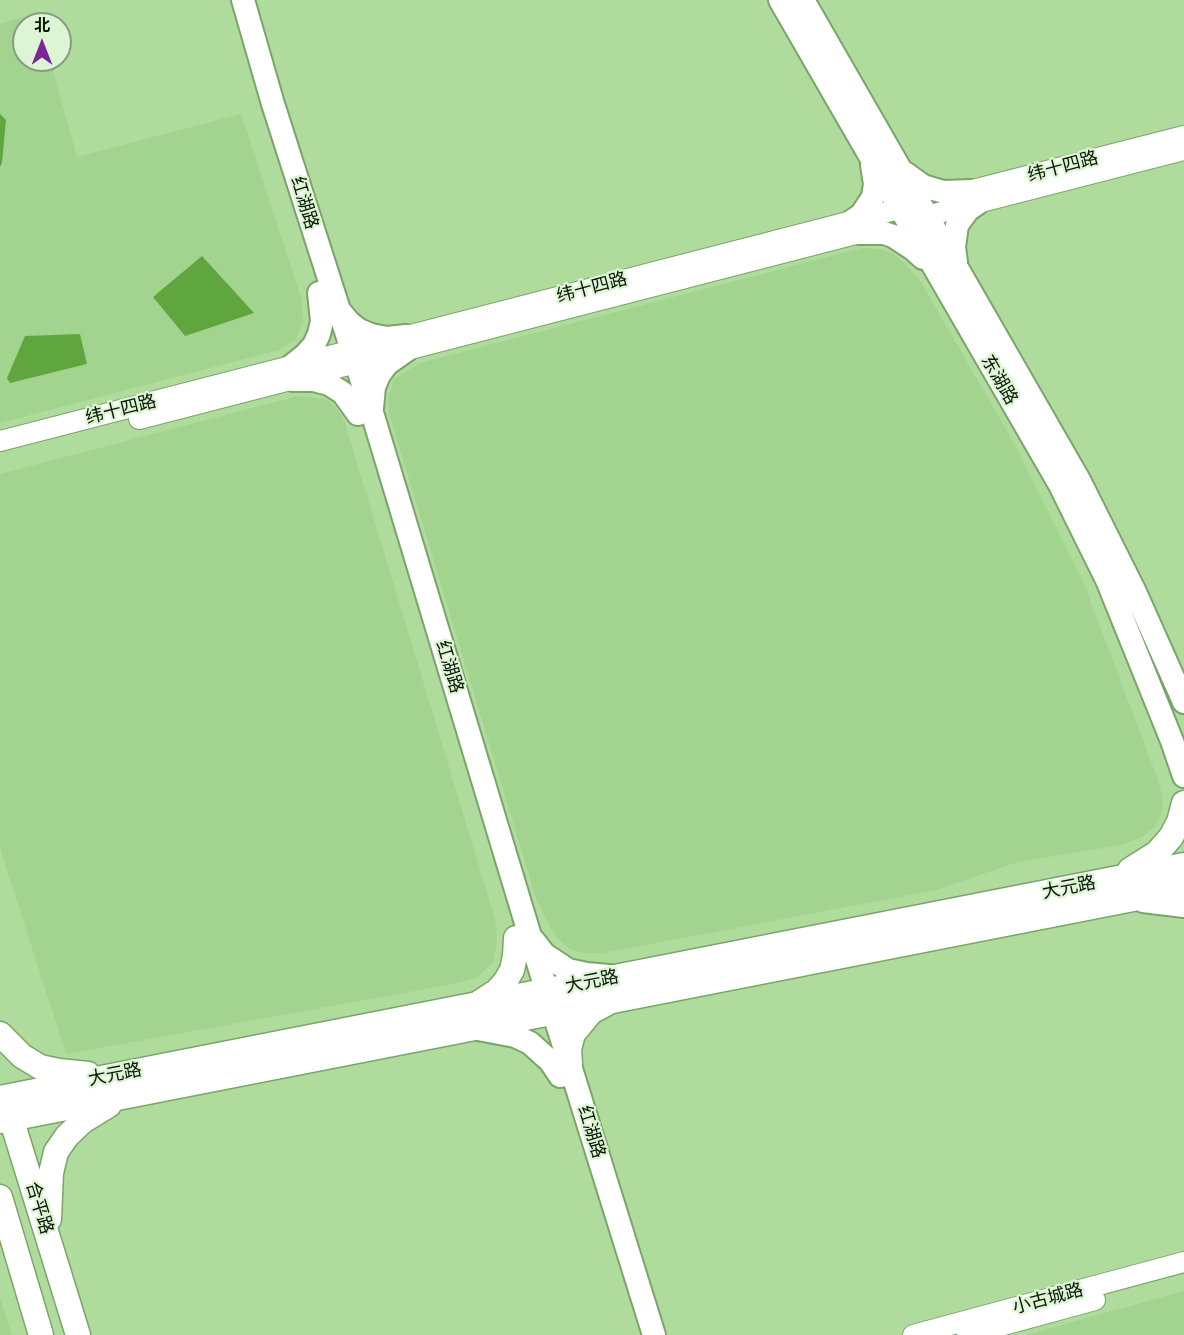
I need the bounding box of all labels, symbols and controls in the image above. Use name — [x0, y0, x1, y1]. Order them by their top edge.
north arrow — [12, 12, 72, 72]
text: 北 — [34, 16, 50, 35]
street label: 纬十四路 — [1025, 147, 1101, 187]
street label: 红湖路 — [286, 174, 322, 232]
street label: 纬十四路 — [554, 268, 630, 308]
street label: 东湖路 — [976, 351, 1022, 409]
street label: 纬十四路 — [83, 391, 159, 429]
street label: 红湖路 — [431, 638, 467, 696]
street label: 大元路 — [1040, 872, 1098, 904]
street label: 大元路 — [563, 966, 621, 998]
street label: 大元路 — [86, 1059, 144, 1091]
street label: 红湖路 — [573, 1103, 609, 1161]
street label: 合平路 — [21, 1179, 57, 1237]
street label: 小古城路 — [1010, 1279, 1086, 1319]

